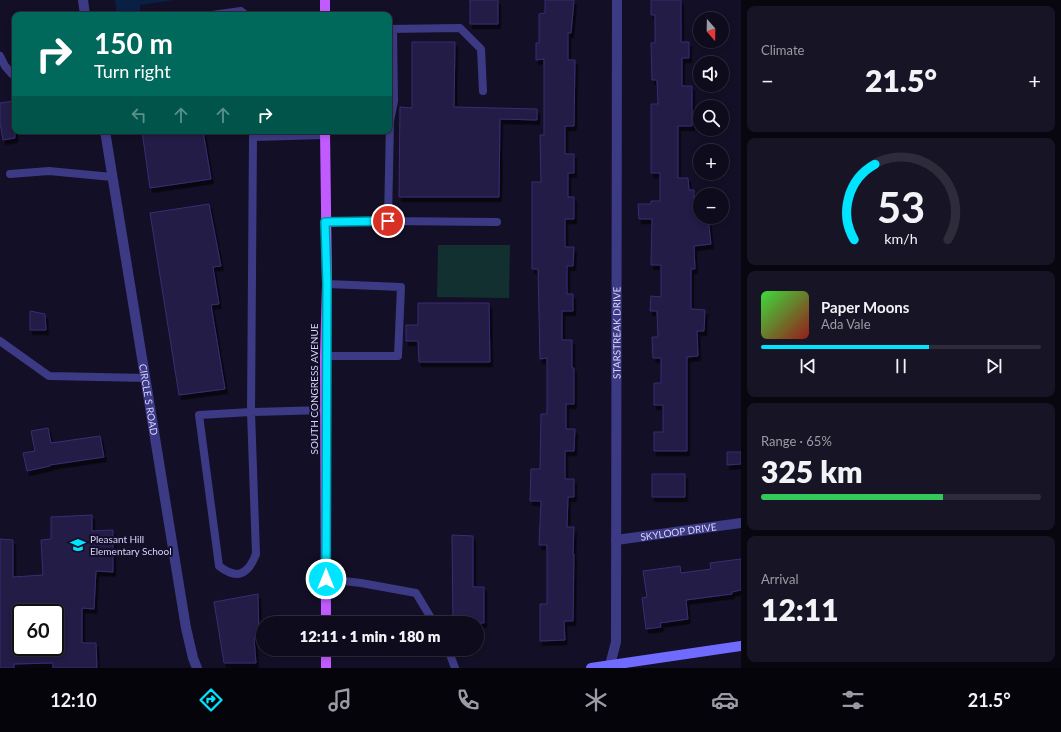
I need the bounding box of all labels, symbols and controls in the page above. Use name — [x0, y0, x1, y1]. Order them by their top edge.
north arrow — [693, 12, 729, 48]
map controls — [693, 12, 729, 224]
text: 150 m — [94, 26, 173, 60]
icon: right — [28, 28, 80, 80]
text: Climate — [761, 42, 804, 58]
button: sound — [693, 56, 729, 92]
text: Turn right — [94, 60, 171, 82]
text: 21.5° — [865, 62, 937, 98]
text: − — [761, 67, 774, 94]
text: + — [1028, 67, 1041, 94]
button: search — [693, 100, 729, 136]
icon: left — [128, 104, 150, 126]
icon: ahead — [170, 104, 192, 126]
icon: ahead — [212, 104, 234, 126]
icon: right — [254, 104, 276, 126]
button: + — [693, 144, 729, 180]
text: 53 — [877, 181, 925, 231]
button: − — [693, 188, 729, 224]
pin — [371, 204, 405, 238]
icon: arrive — [377, 210, 399, 232]
text: km/h — [884, 229, 918, 246]
street label: STARSTREAK DRIVE — [610, 286, 623, 379]
text: Paper Moons — [821, 298, 909, 316]
text: Ada Vale — [821, 316, 871, 332]
street label: SOUTH CONGRESS AVENUE — [308, 323, 320, 455]
icon: previous — [797, 355, 819, 377]
icon: pause — [890, 355, 912, 377]
icon: next — [983, 355, 1005, 377]
street label: CIRCLE S ROAD — [137, 363, 161, 436]
text: Range · 65% — [761, 433, 832, 449]
text: 325 km — [761, 453, 862, 489]
street label: SKYLOOP DRIVE — [640, 520, 717, 543]
place label: Pleasant Hill Elementary School — [90, 533, 172, 557]
school or university icon: Pleasant Hill Elementary School — [69, 536, 87, 554]
position arrow — [305, 558, 347, 600]
text: Arrival — [761, 571, 798, 587]
text: 12:11 — [761, 591, 839, 627]
speed limit sign: 60 — [12, 604, 64, 656]
text: 12:11 · 1 min · 180 m — [299, 627, 441, 645]
icon: directions — [197, 686, 225, 714]
icon: music — [326, 686, 354, 714]
icon: phone — [454, 686, 482, 714]
icon: climate — [582, 686, 610, 714]
icon: car — [711, 686, 739, 714]
icon: filters — [839, 686, 867, 714]
text: 12:10 — [50, 689, 97, 711]
text: 21.5° — [968, 689, 1011, 711]

